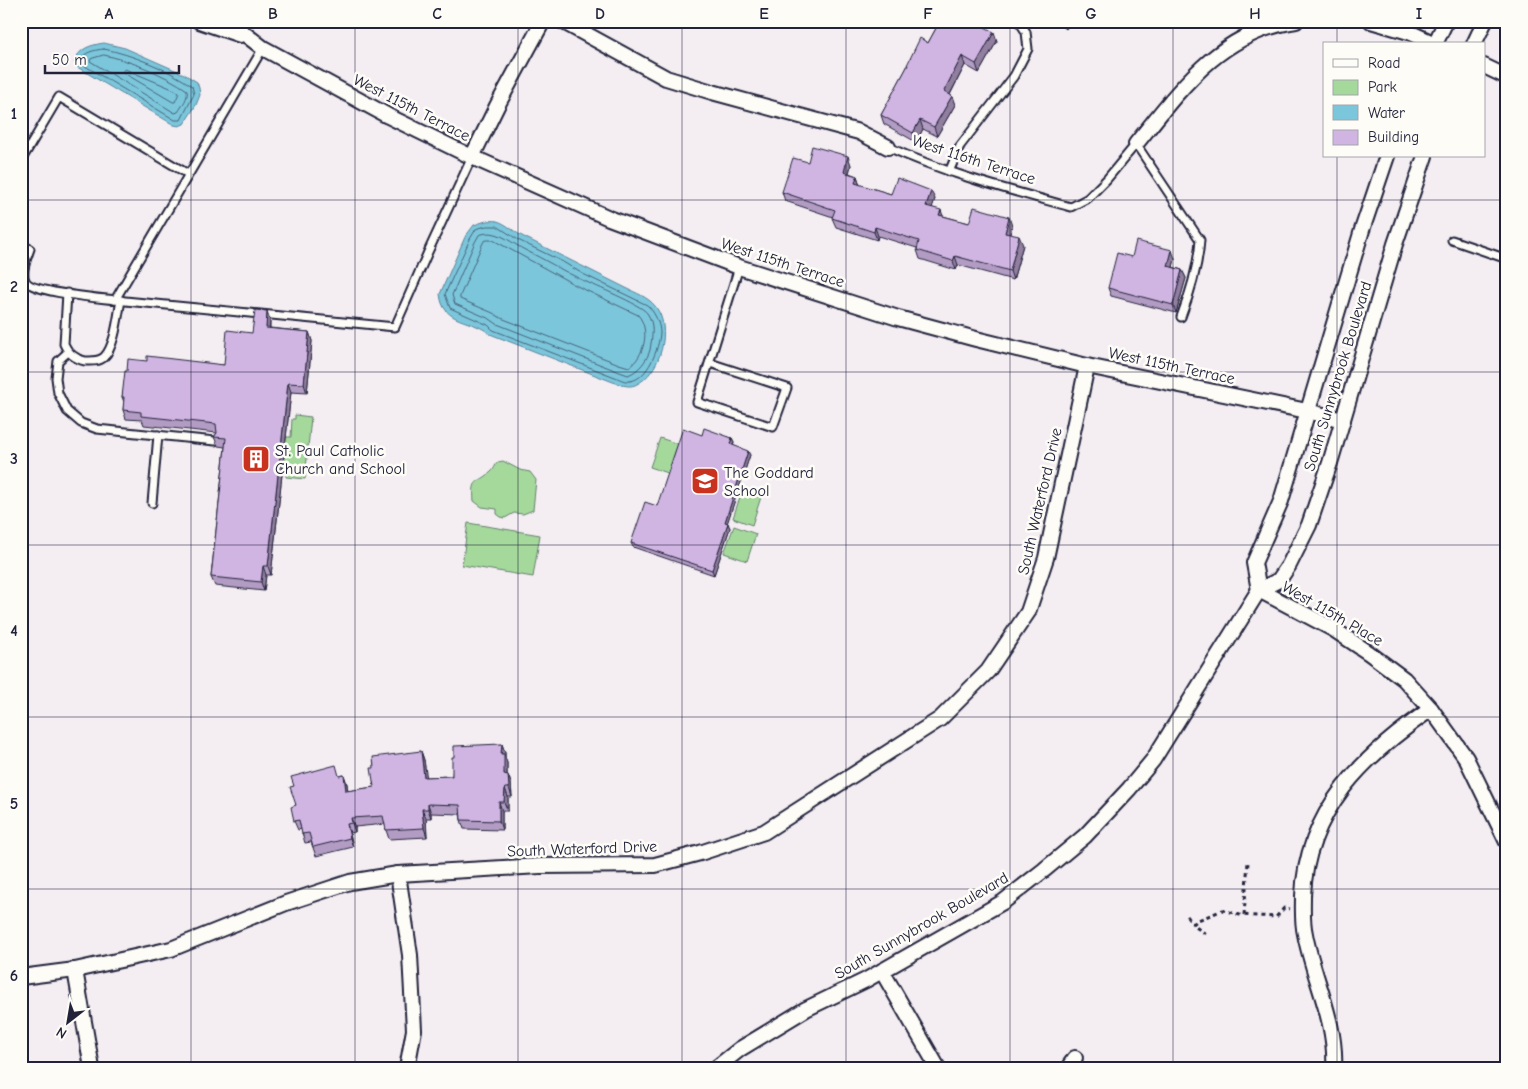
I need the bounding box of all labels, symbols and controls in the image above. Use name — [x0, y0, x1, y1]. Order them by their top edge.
text: A — [105, 5, 114, 23]
text: B — [268, 5, 278, 23]
text: C — [432, 5, 442, 23]
text: D — [595, 5, 605, 23]
text: E — [759, 5, 769, 23]
text: F — [923, 5, 933, 23]
text: G — [1085, 5, 1097, 23]
text: H — [1249, 5, 1261, 23]
text: I — [1416, 5, 1422, 23]
scale bar — [45, 42, 179, 74]
legend — [1323, 42, 1486, 158]
text: 50 m — [52, 51, 87, 69]
text: Road — [1368, 54, 1400, 72]
street label: West 115th Terrace — [350, 71, 473, 145]
text: Park — [1368, 78, 1397, 96]
text: Water — [1368, 104, 1405, 122]
text: 1 — [11, 105, 17, 123]
text: Building — [1368, 128, 1419, 146]
street label: West 116th Terrace — [910, 132, 1038, 188]
street label: West 115th Terrace — [719, 235, 847, 291]
text: 2 — [10, 278, 18, 296]
street label: South Sunnybrook Boulevard — [1300, 279, 1375, 473]
street label: West 115th Terrace — [1107, 344, 1237, 388]
street label: South Waterford Drive — [1014, 426, 1066, 576]
place label: St. Paul Catholic Church and School — [275, 442, 406, 478]
building icon: St. Paul Catholic Church and School — [241, 444, 271, 474]
text: 3 — [10, 450, 18, 468]
place label: The Goddard School — [724, 464, 814, 500]
school or university icon: The Goddard School — [690, 466, 720, 496]
street label: West 115th Place — [1279, 578, 1386, 650]
text: 4 — [10, 622, 18, 640]
text: 5 — [10, 795, 18, 813]
street label: South Waterford Drive — [507, 837, 657, 861]
street label: South Sunnybrook Boulevard — [831, 869, 1012, 983]
text: 6 — [10, 967, 18, 985]
north arrow — [42, 996, 92, 1046]
text: N — [53, 1023, 70, 1042]

